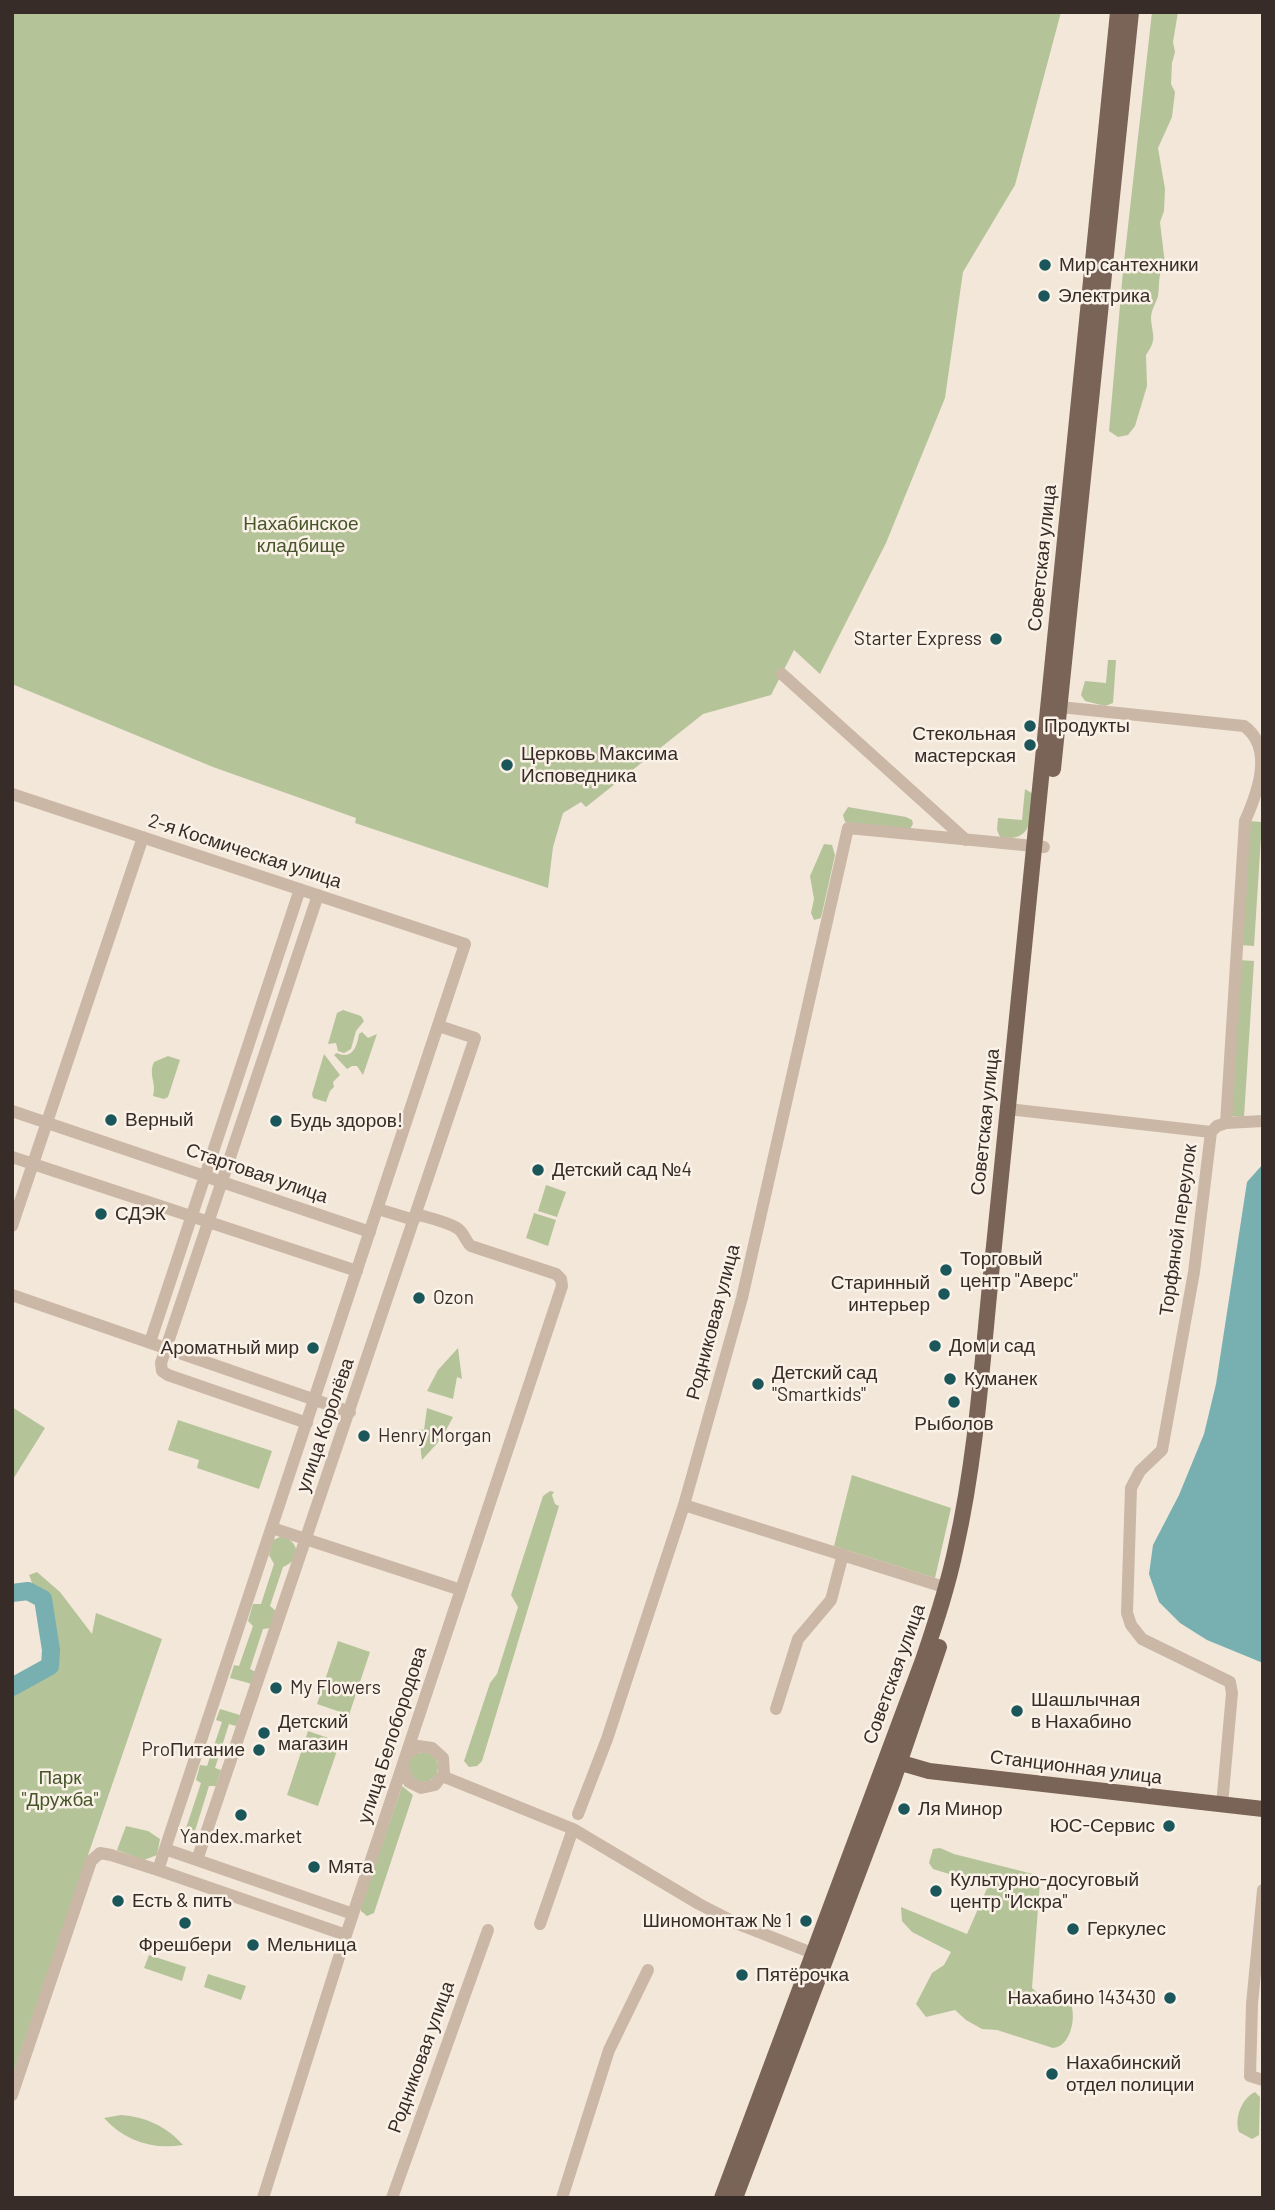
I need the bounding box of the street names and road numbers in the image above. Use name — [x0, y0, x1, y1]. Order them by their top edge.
street label: Советская улица — [1023, 483, 1061, 633]
street label: 2-я Космическая улица — [145, 809, 345, 893]
street label: Советская улица — [966, 1047, 1004, 1197]
street label: Стартовая улица — [183, 1138, 331, 1208]
street label: Торфяной переулок — [1155, 1143, 1201, 1317]
street label: Родниковая улица — [681, 1242, 745, 1402]
street label: улица Королёва — [291, 1355, 359, 1495]
street label: Советская улица — [858, 1601, 930, 1747]
street label: улица Белобородова — [353, 1644, 431, 1826]
street label: Станционная улица — [989, 1745, 1163, 1789]
street label: Родниковая улица — [383, 1978, 459, 2136]

